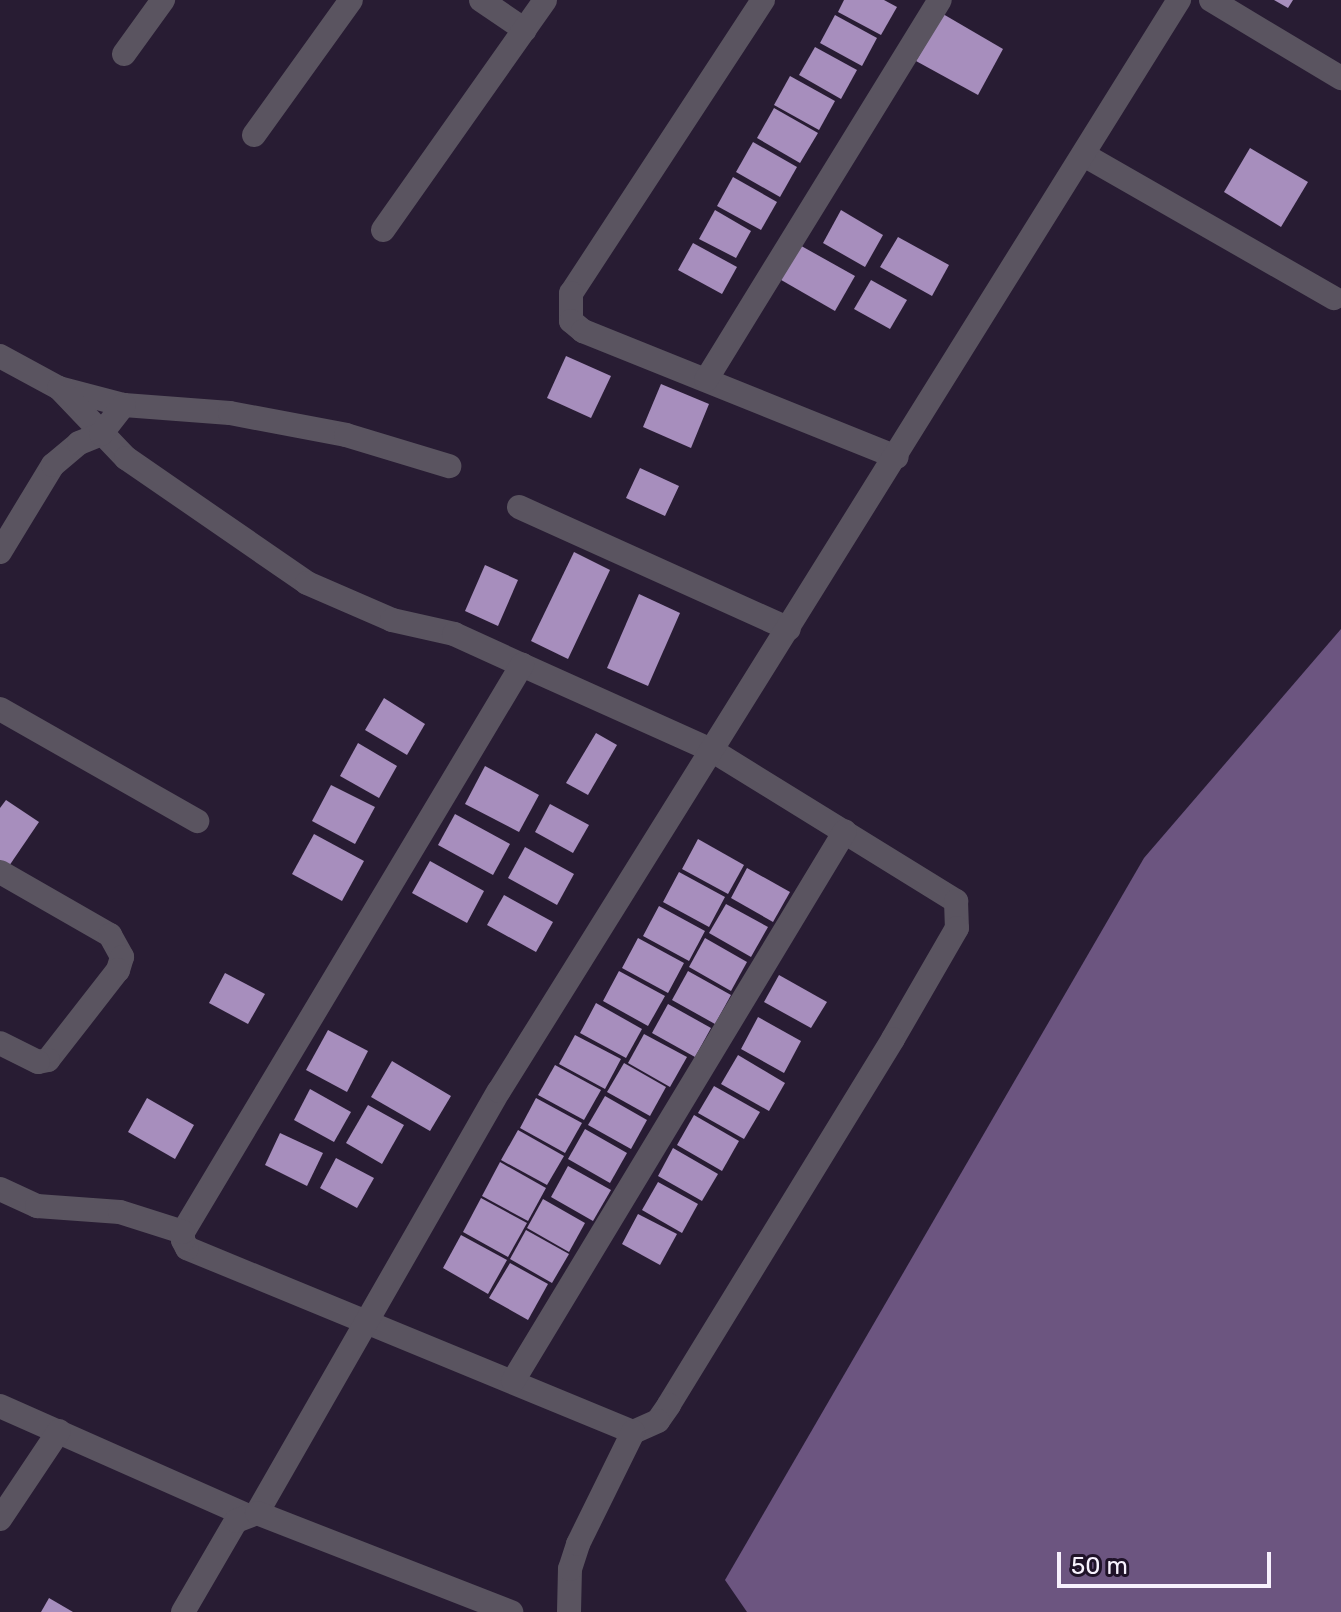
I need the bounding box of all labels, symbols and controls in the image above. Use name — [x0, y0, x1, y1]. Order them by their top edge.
scale bar — [1061, 1536, 1275, 1586]
text: 50 m — [1071, 1552, 1128, 1580]

